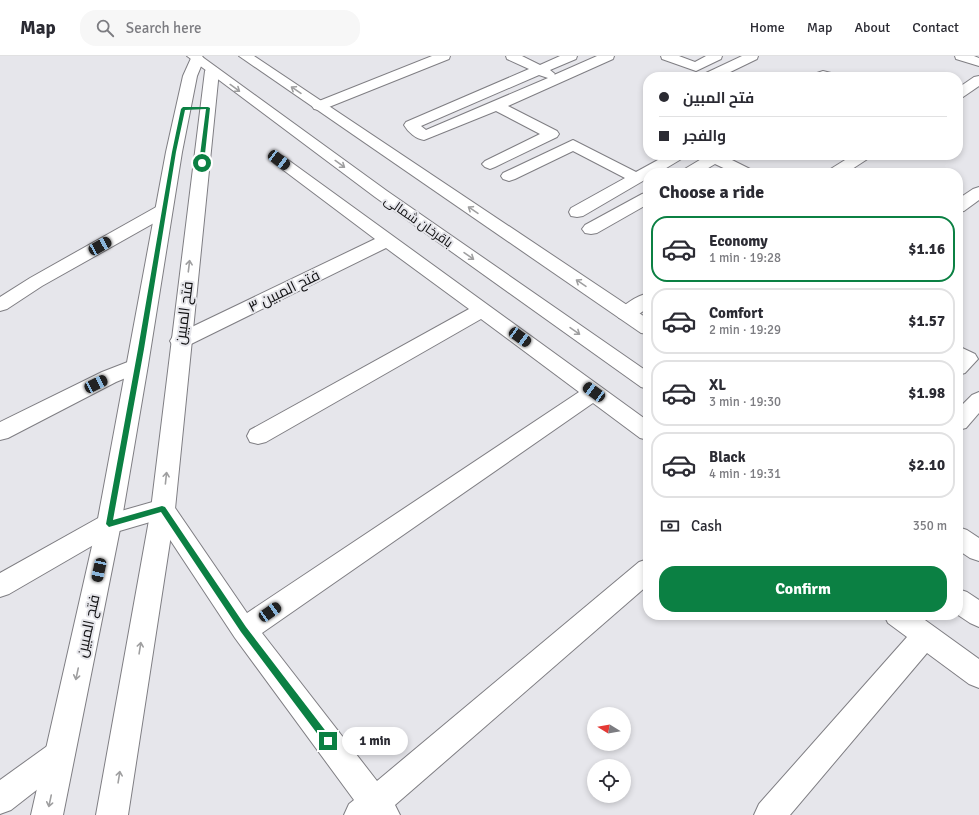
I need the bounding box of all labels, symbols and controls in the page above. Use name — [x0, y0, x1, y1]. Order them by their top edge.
search box — [80, 10, 360, 46]
text: Map — [20, 16, 56, 40]
icon: search — [94, 17, 116, 39]
text: Search here — [126, 19, 201, 37]
text: Home — [750, 19, 785, 36]
text: Map — [807, 19, 832, 36]
text: About — [854, 19, 890, 36]
text: Contact — [912, 19, 959, 36]
one-way arrow — [230, 83, 241, 92]
one-way arrow — [291, 86, 302, 94]
text: فتح المبین — [683, 89, 754, 107]
text: والفجر — [683, 127, 726, 145]
car — [266, 148, 292, 172]
route start — [193, 154, 211, 172]
one-way arrow — [335, 160, 346, 168]
text: Choose a ride — [659, 181, 764, 203]
street label: باقرخان شمالی — [381, 192, 456, 251]
one-way arrow — [468, 206, 479, 214]
icon: car — [661, 231, 697, 267]
text: Economy — [709, 232, 768, 250]
car — [87, 235, 113, 257]
text: $1.16 — [908, 240, 945, 258]
text: 1 min · 19:28 — [709, 250, 781, 266]
one-way arrow — [463, 252, 474, 260]
one-way arrow — [186, 260, 193, 273]
street label: فتح المبین ۳ — [245, 266, 324, 318]
one-way arrow — [576, 279, 587, 287]
street label: فتح المبین — [171, 280, 199, 346]
icon: car — [661, 303, 697, 339]
text: Comfort — [709, 304, 763, 322]
text: $1.57 — [908, 312, 945, 330]
text: 2 min · 19:29 — [709, 322, 781, 338]
car — [507, 325, 533, 349]
one-way arrow — [570, 327, 581, 335]
car — [83, 373, 109, 395]
icon: car — [661, 375, 697, 411]
text: XL — [709, 376, 726, 394]
car — [581, 380, 607, 404]
text: $1.98 — [908, 384, 945, 402]
text: 3 min · 19:30 — [709, 394, 781, 410]
icon: car — [661, 447, 697, 483]
text: Black — [709, 448, 746, 466]
text: $2.10 — [908, 456, 945, 474]
text: 4 min · 19:31 — [709, 466, 781, 482]
one-way arrow — [162, 472, 169, 485]
icon: cash — [659, 515, 681, 537]
text: Cash — [691, 517, 722, 535]
text: 350 m — [913, 518, 947, 534]
car — [91, 557, 107, 583]
button: Confirm — [659, 566, 947, 612]
street label: فتح المبین — [73, 593, 105, 660]
car — [257, 600, 283, 624]
one-way arrow — [136, 642, 144, 655]
one-way arrow — [73, 667, 81, 680]
north arrow — [587, 707, 631, 751]
map controls — [587, 707, 631, 803]
callout: 1 min — [342, 727, 408, 755]
route end — [319, 732, 337, 750]
text: 1 min — [359, 733, 391, 749]
button: locate — [587, 759, 631, 803]
one-way arrow — [115, 770, 123, 783]
one-way arrow — [46, 794, 54, 807]

